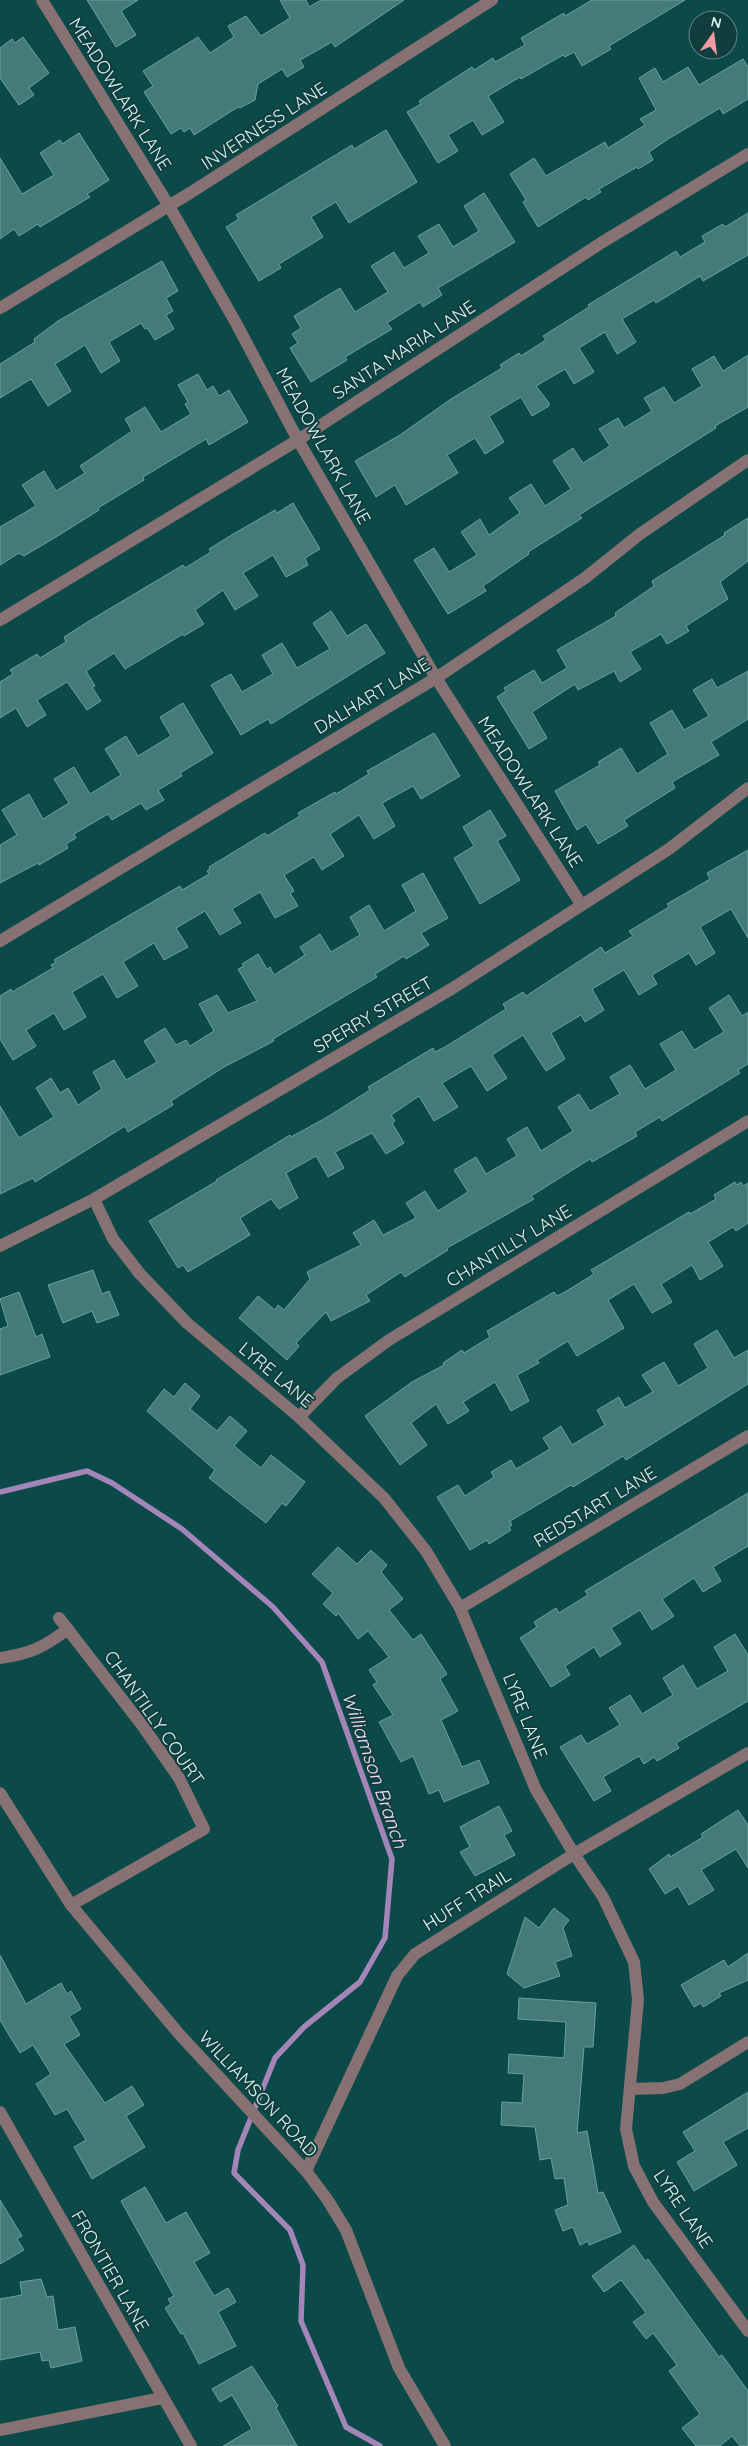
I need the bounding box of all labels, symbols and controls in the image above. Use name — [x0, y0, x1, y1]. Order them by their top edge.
north arrow — [688, 10, 738, 60]
text: N — [709, 12, 723, 32]
street label: MEADOWLARK LANE — [64, 13, 177, 174]
street label: INVERNESS LANE — [197, 76, 331, 175]
street label: SANTA MARIA LANE — [328, 295, 479, 404]
street label: MEADOWLARK LANE — [271, 363, 376, 528]
street label: DALHART LANE — [310, 652, 434, 739]
street label: MEADOWLARK LANE — [473, 712, 588, 872]
street label: SPERRY STREET — [309, 971, 437, 1058]
street label: CHANTILLY LANE — [442, 1199, 576, 1292]
street label: LYRE LANE — [234, 1337, 318, 1412]
street label: REDSTART LANE — [529, 1461, 660, 1552]
street label: CHANTILLY COURT — [99, 1646, 209, 1790]
street label: LYRE LANE — [498, 1670, 553, 1762]
water label: Williamson Branch — [337, 1689, 413, 1852]
street label: HUFF TRAIL — [418, 1863, 515, 1936]
street label: WILLIAMSON ROAD — [194, 2026, 323, 2162]
street label: LYRE LANE — [649, 2165, 718, 2253]
street label: FRONTIER LANE — [66, 2206, 154, 2335]

